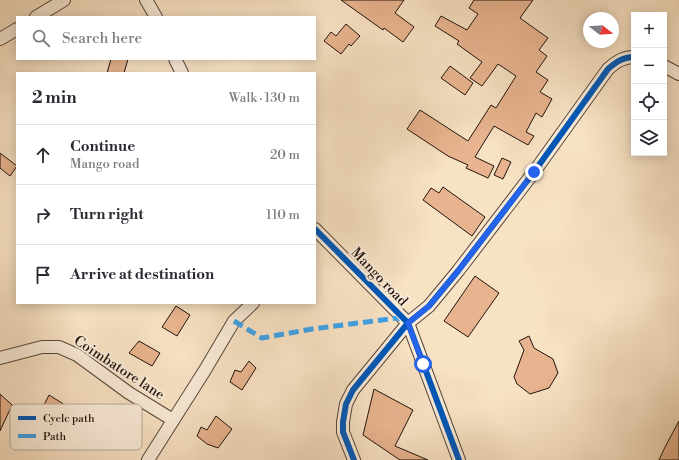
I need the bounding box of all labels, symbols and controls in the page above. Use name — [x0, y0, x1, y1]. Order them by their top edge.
north arrow — [583, 12, 619, 48]
map controls — [631, 12, 667, 156]
button: + — [631, 12, 667, 48]
search box — [16, 16, 316, 60]
icon: search — [30, 27, 52, 49]
text: Search here — [62, 29, 142, 48]
button: − — [631, 48, 667, 84]
button: locate — [631, 84, 667, 120]
text: 2 min — [32, 87, 77, 109]
text: Walk · 130 m — [229, 90, 300, 106]
button: layers — [631, 120, 667, 156]
text: Continue — [70, 137, 135, 156]
icon: ahead — [32, 144, 54, 166]
text: 20 m — [270, 147, 300, 163]
text: Mango road — [70, 156, 139, 172]
route end — [525, 163, 543, 181]
icon: right — [32, 204, 54, 226]
text: Turn right — [70, 205, 144, 224]
text: 110 m — [266, 207, 300, 223]
street label: Mango road — [347, 244, 411, 310]
icon: arrive — [32, 264, 54, 286]
text: Arrive at destination — [70, 265, 214, 284]
street label: Coimbatore lane — [70, 332, 168, 404]
route start — [414, 355, 432, 373]
legend — [10, 404, 142, 450]
text: Cycle path — [43, 412, 95, 426]
text: Path — [43, 430, 67, 444]

